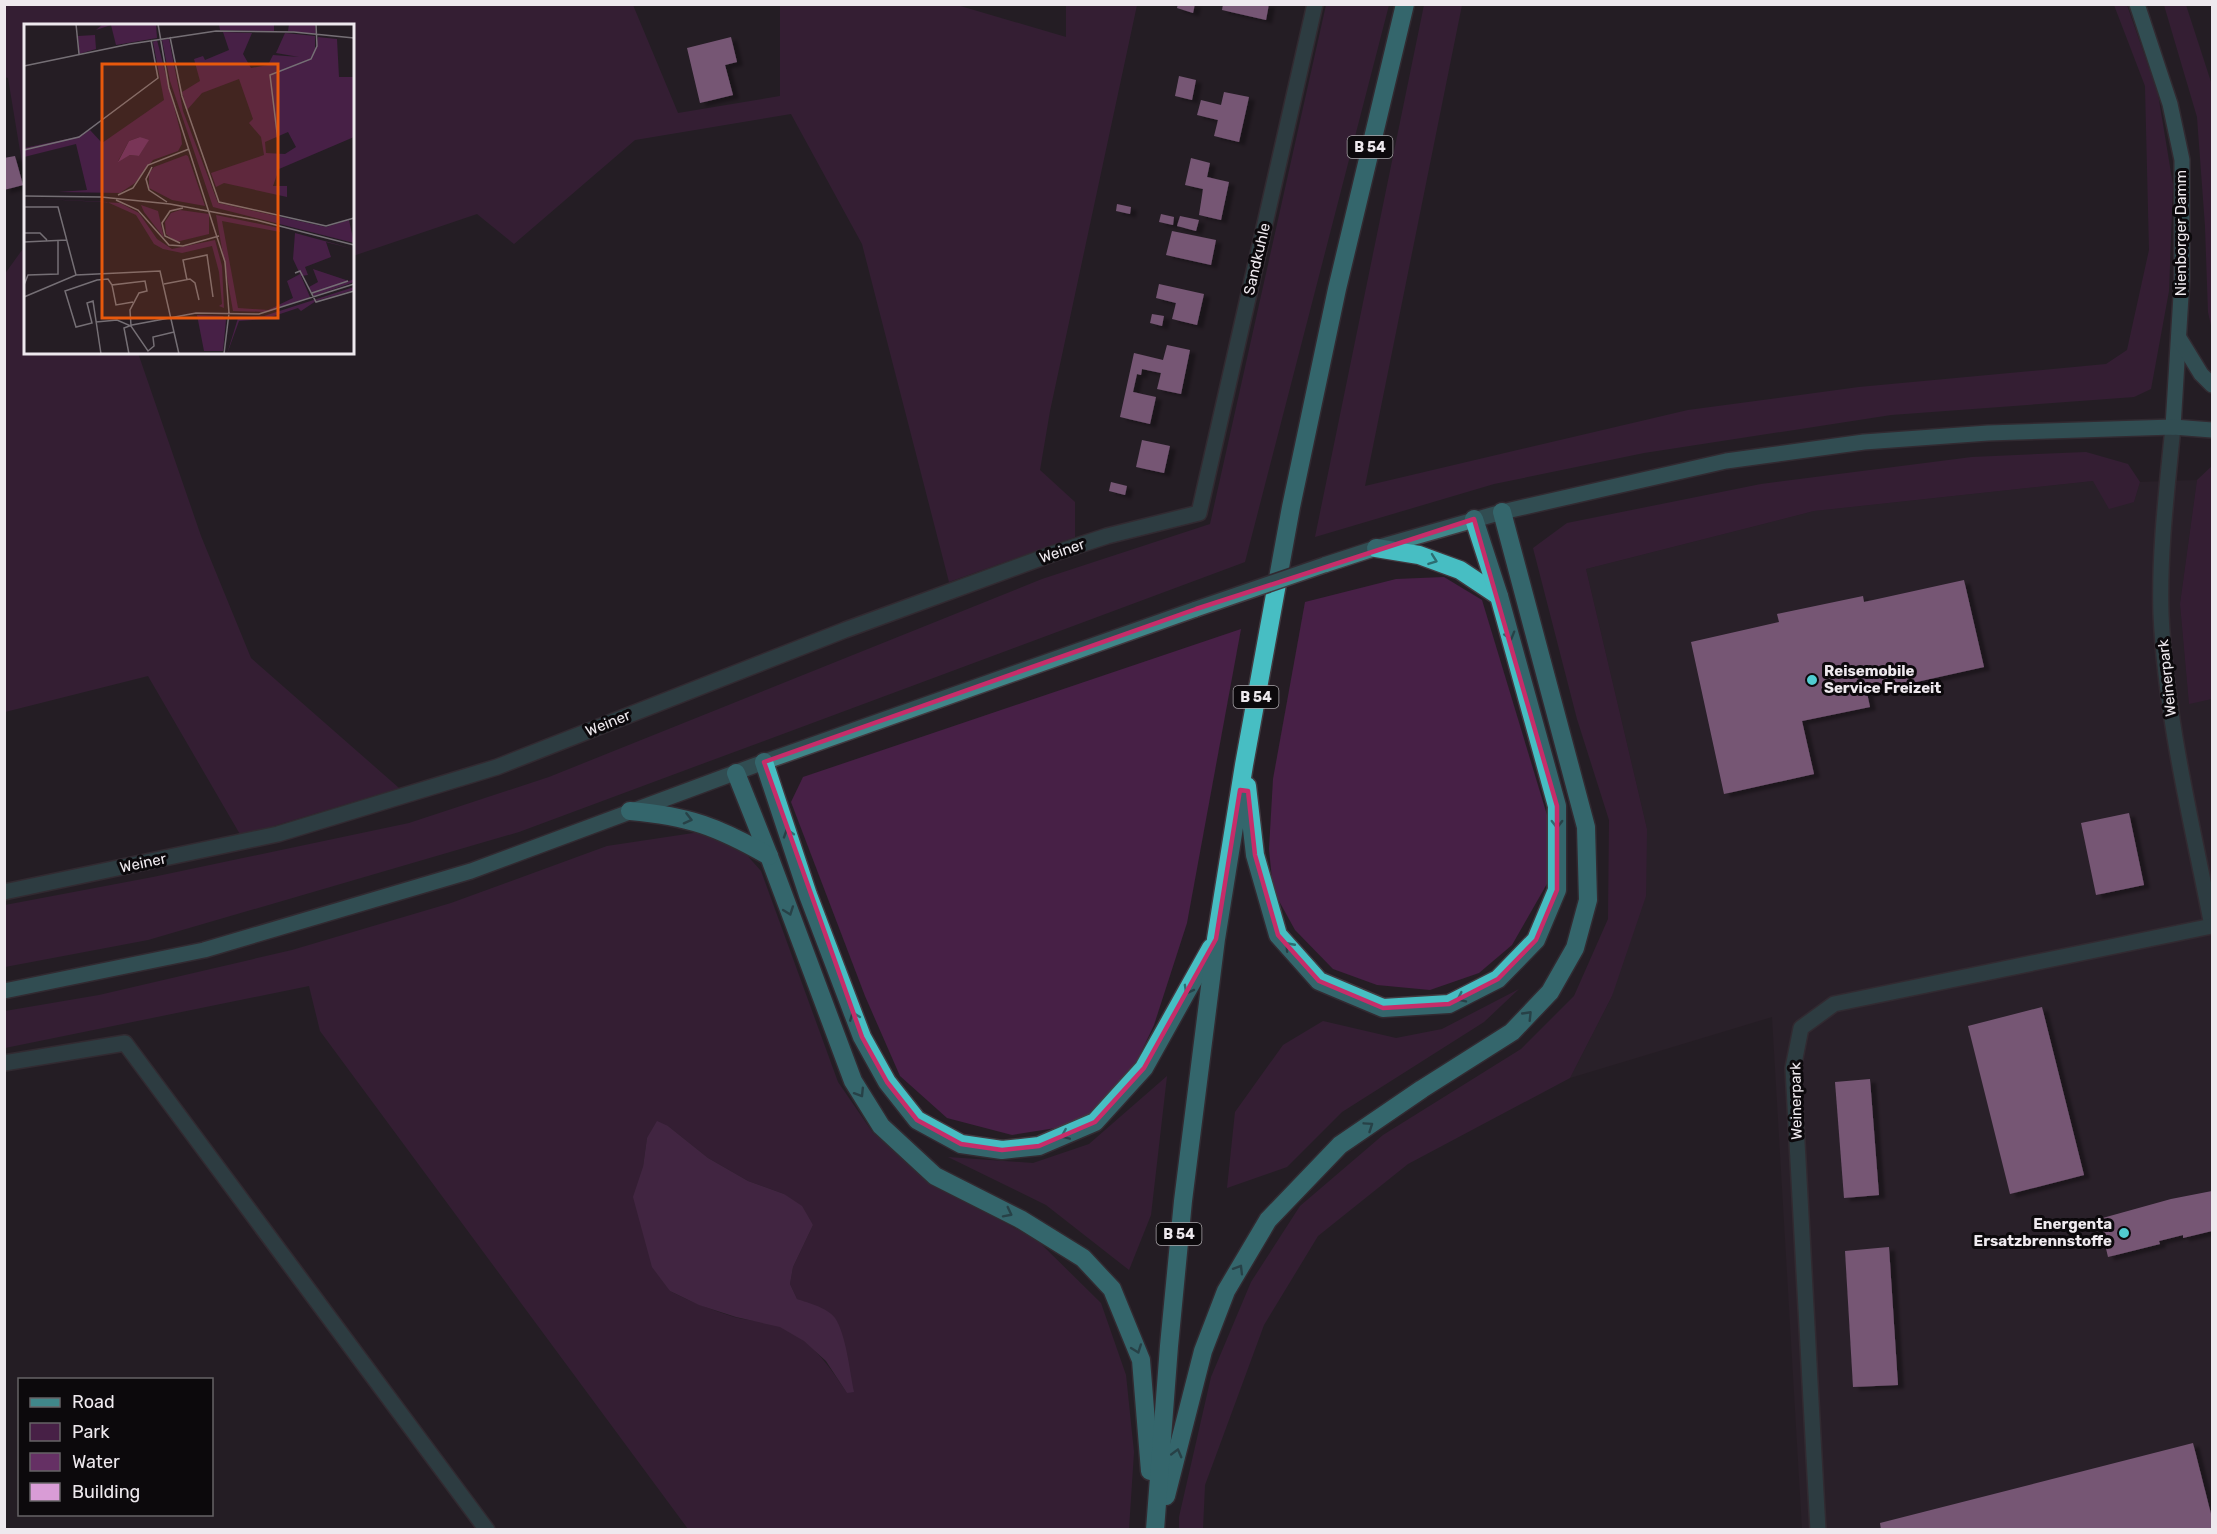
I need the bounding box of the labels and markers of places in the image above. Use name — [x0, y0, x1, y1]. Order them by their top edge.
place label: Reisemobile Service Freizeit — [1824, 662, 1941, 697]
marker: Reisemobile Service Freizeit — [1805, 673, 1819, 687]
place label: Energenta Ersatzbrennstoffe — [1974, 1215, 2112, 1250]
marker: Energenta Ersatzbrennstoffe — [2117, 1226, 2131, 1240]

